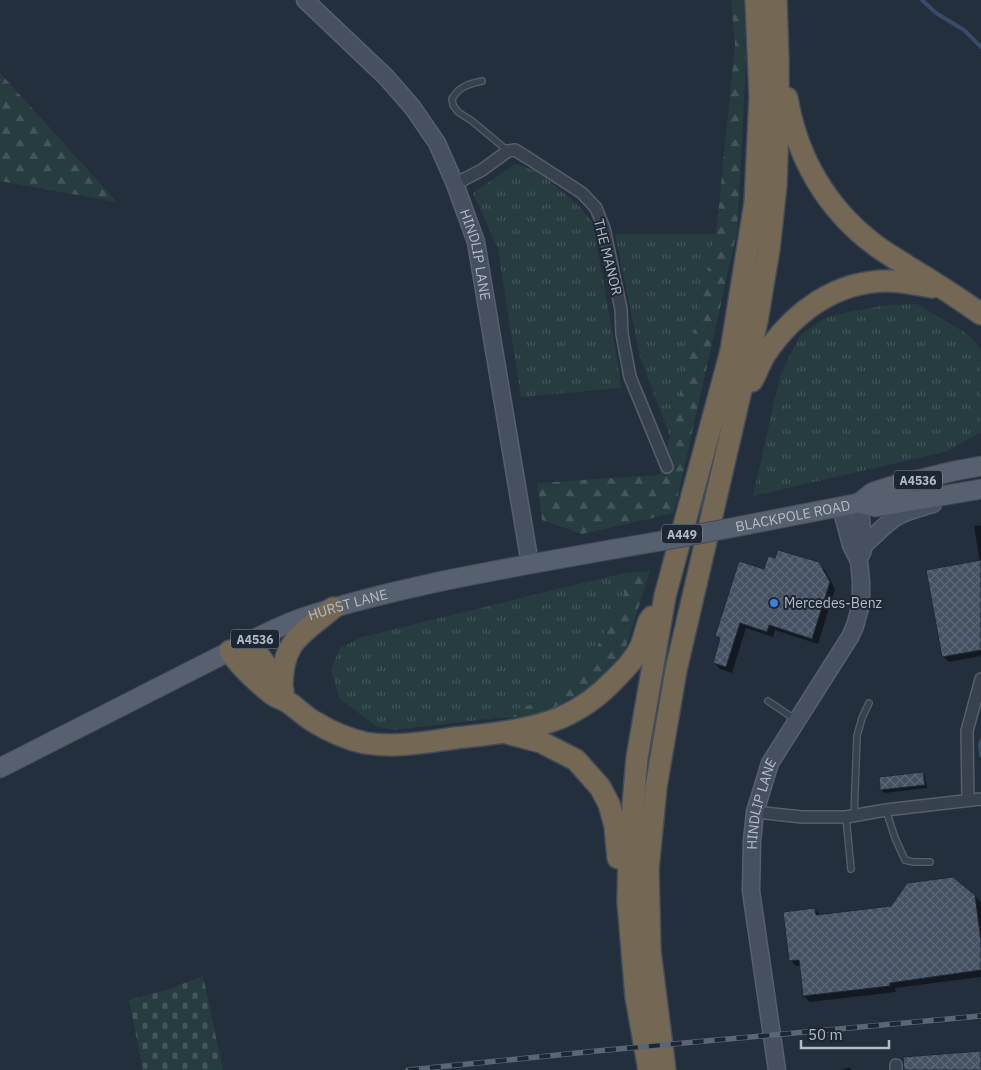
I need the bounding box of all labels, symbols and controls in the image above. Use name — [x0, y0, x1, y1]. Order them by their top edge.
street label: HINDLIP LANE — [456, 206, 495, 302]
street label: THE MANOR — [590, 217, 626, 297]
road number: A4536 — [894, 470, 942, 490]
street label: BLACKPOLE ROAD — [734, 496, 852, 536]
road number: A449 — [662, 524, 702, 544]
street label: HURST LANE — [306, 585, 389, 624]
place label: Mercedes-Benz — [784, 594, 883, 612]
marker: Mercedes-Benz — [768, 597, 780, 609]
road number: A4536 — [231, 630, 279, 648]
street label: HINDLIP LANE — [743, 754, 780, 850]
scale bar — [801, 1018, 888, 1050]
text: 50 m — [808, 1025, 843, 1044]

